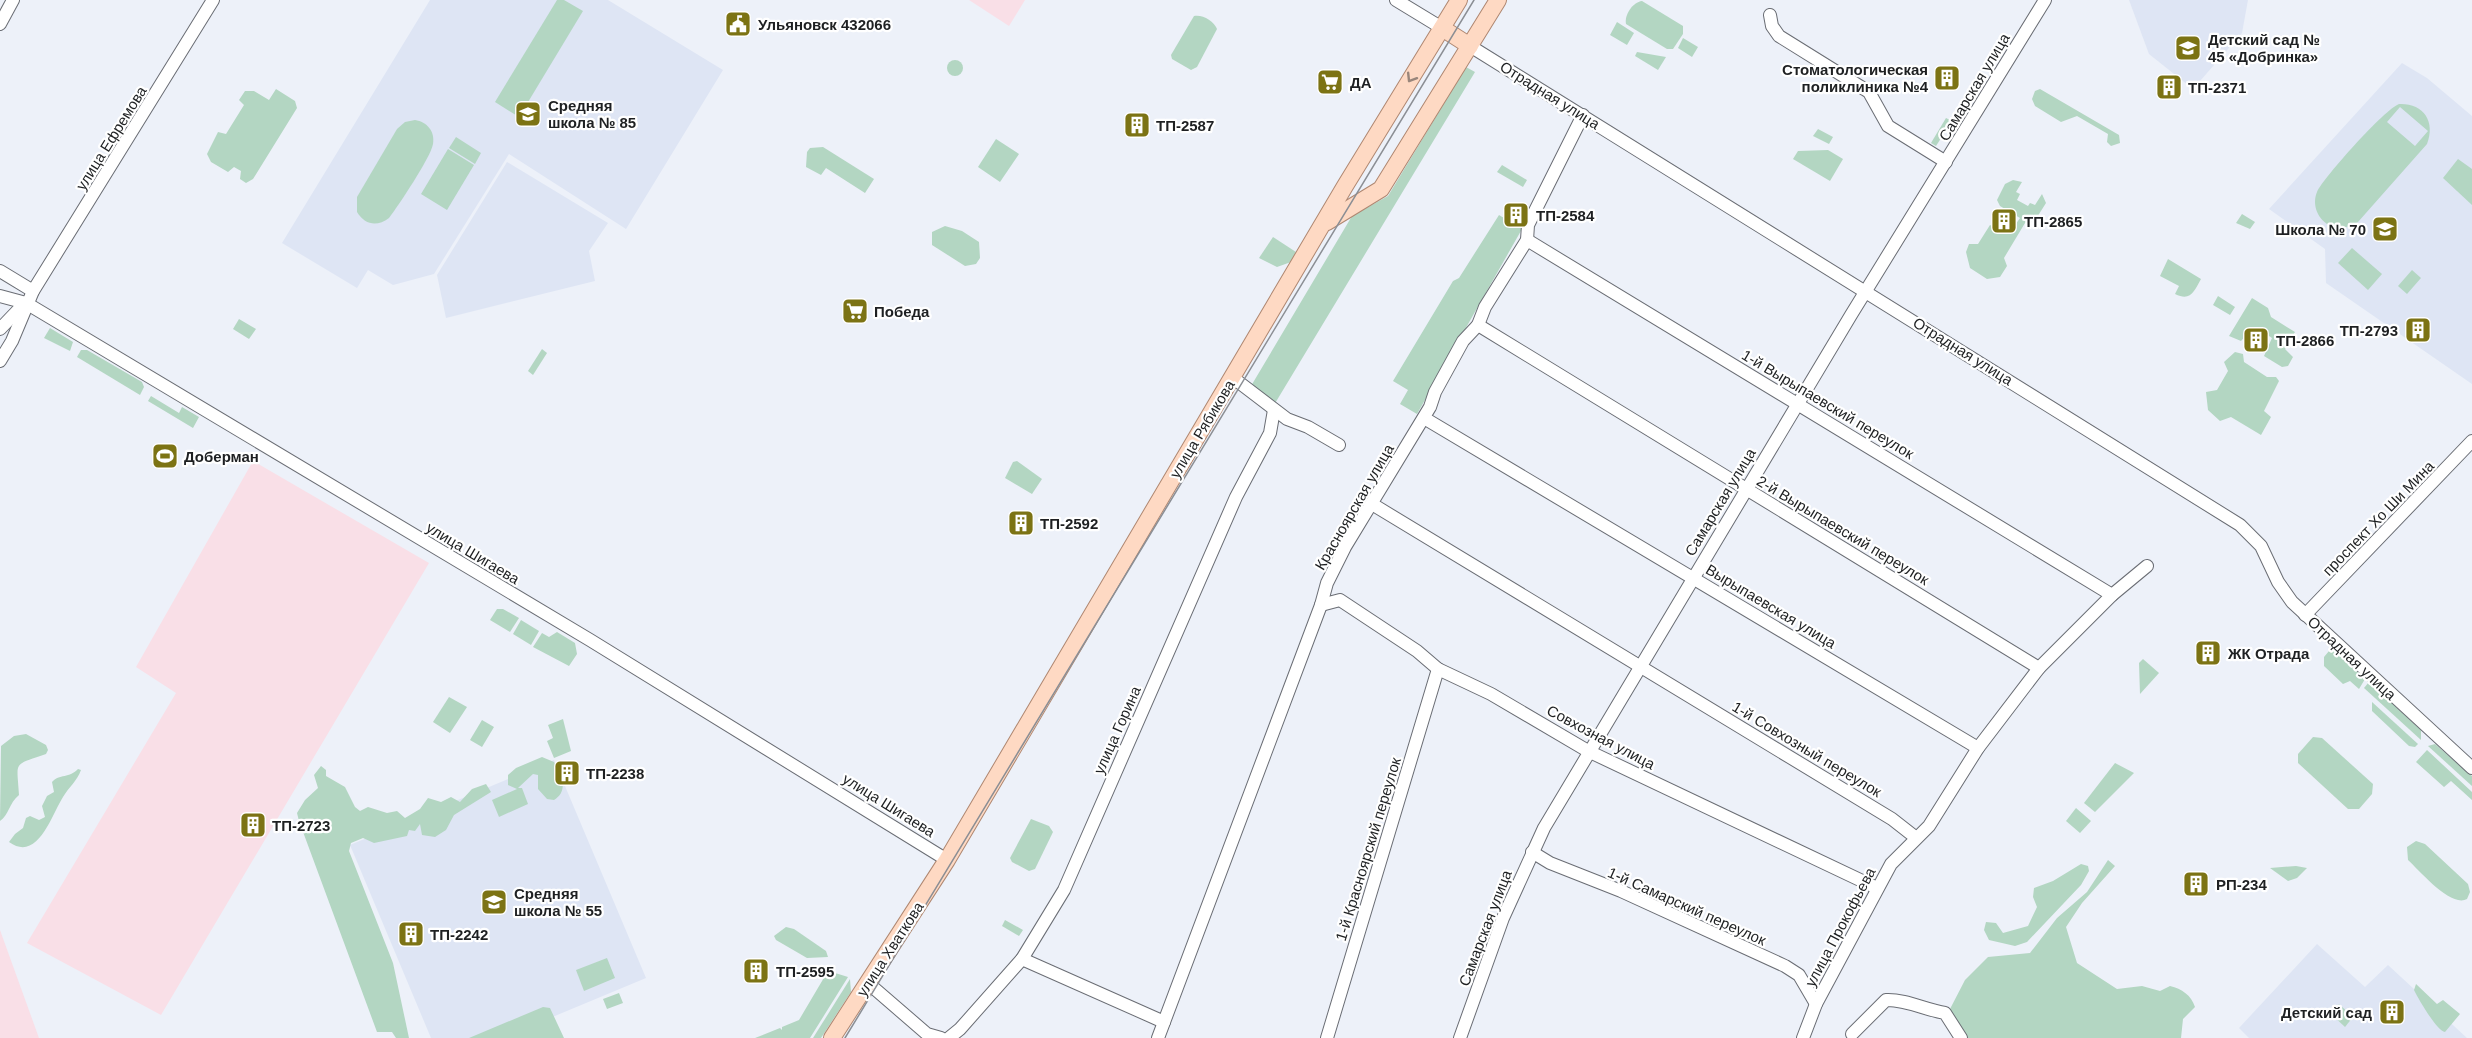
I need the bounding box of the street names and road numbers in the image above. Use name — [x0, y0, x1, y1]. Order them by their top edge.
street label: Самарская улица — [1935, 30, 2013, 144]
street label: Отрадная улица — [1497, 58, 1603, 133]
street label: улица Ефремова — [72, 82, 150, 193]
street label: Отрадная улица — [1910, 314, 2016, 389]
street label: 1-й Вырыпаевский переулок — [1739, 346, 1917, 462]
street label: улица Рябикова — [1166, 376, 1238, 481]
street label: Красноярская улица — [1311, 441, 1397, 573]
street label: Самарская улица — [1681, 445, 1759, 559]
street label: проспект Хо Ши Мина — [2319, 457, 2438, 579]
street label: 2-й Вырыпаевский переулок — [1754, 472, 1932, 588]
street label: улица Шигаева — [423, 519, 523, 588]
street label: Вырыпаевская улица — [1703, 560, 1840, 652]
street label: Отрадная улица — [2304, 613, 2400, 704]
street label: улица Горина — [1090, 683, 1144, 776]
street label: 1-й Совхозный переулок — [1729, 698, 1885, 801]
street label: Совхозная улица — [1544, 701, 1658, 773]
street label: 1-й Красноярский переулок — [1332, 755, 1404, 943]
street label: улица Шигаева — [840, 770, 939, 841]
street label: 1-й Самарский переулок — [1605, 863, 1769, 949]
street label: улица Прокофьева — [1801, 864, 1879, 990]
street label: Самарская улица — [1455, 867, 1515, 988]
street label: улица Хваткова — [853, 898, 927, 999]

